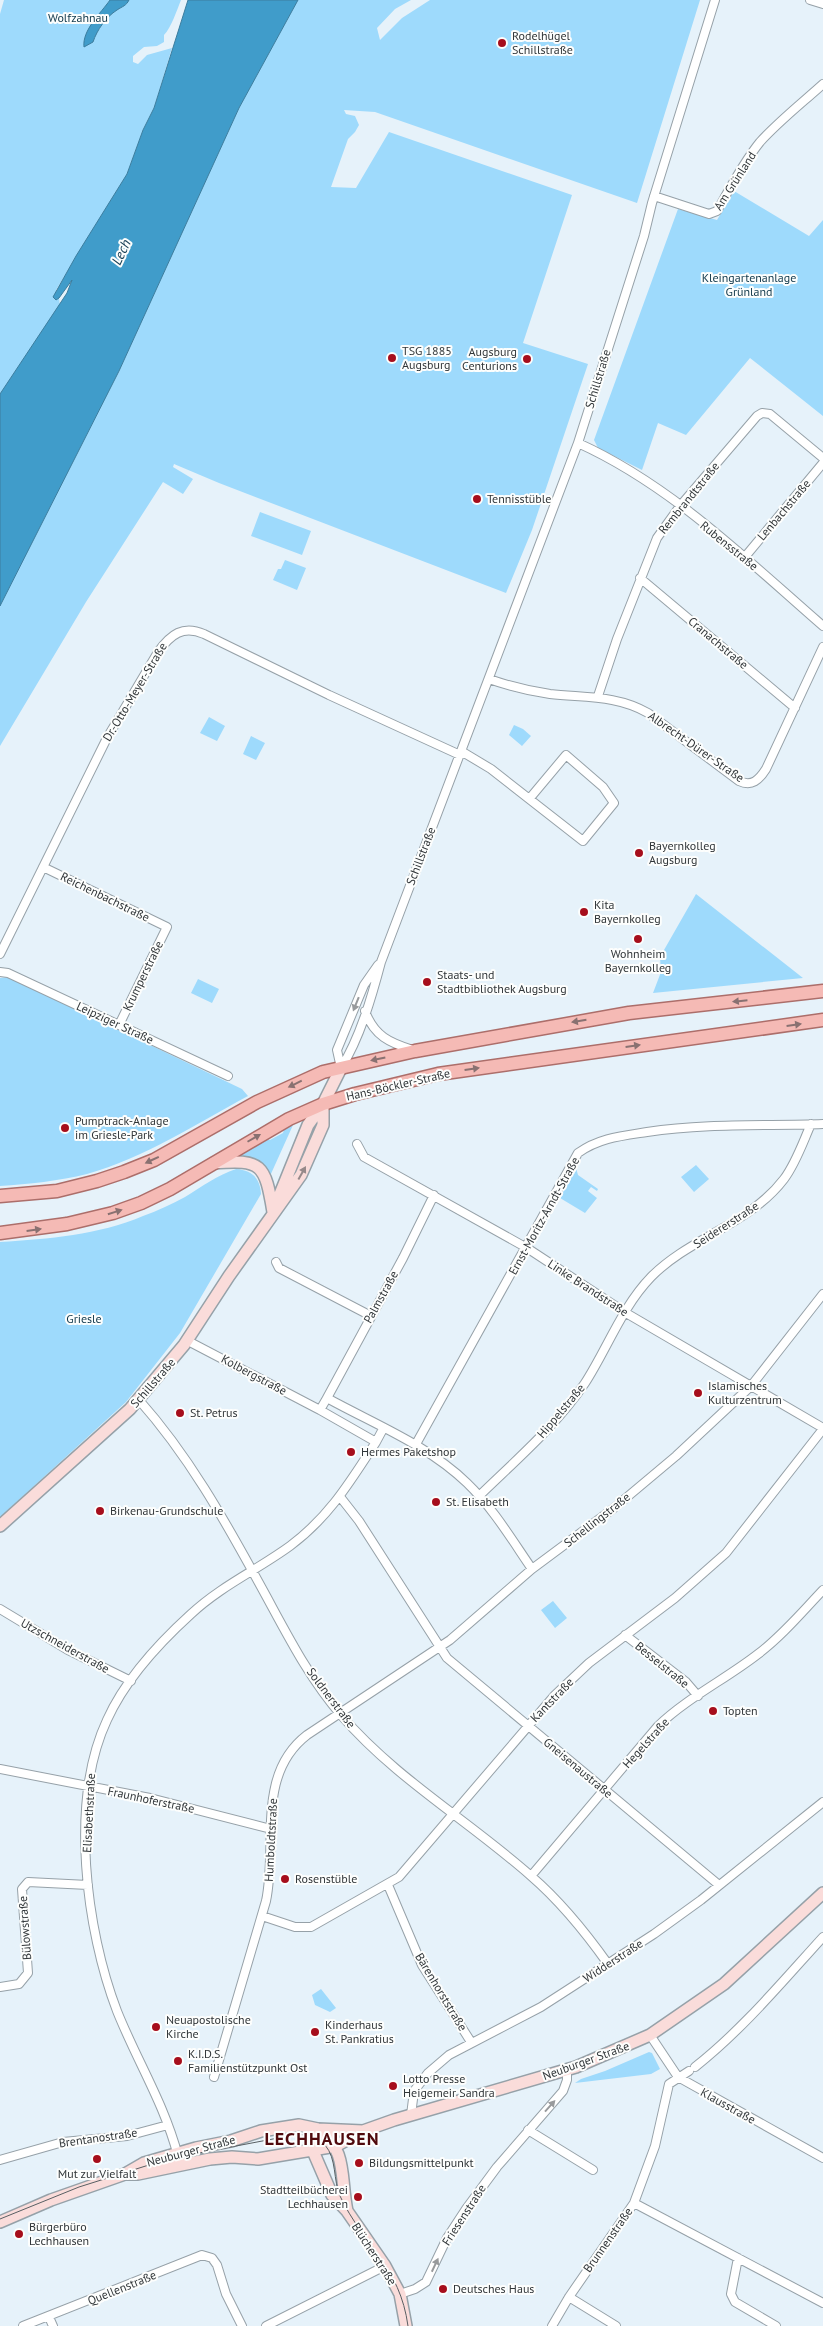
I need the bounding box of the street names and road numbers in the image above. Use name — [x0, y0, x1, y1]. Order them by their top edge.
street label: Am Grünland — [710, 149, 759, 213]
street label: Schillstraße — [581, 348, 614, 410]
street label: Rembrandtstraße — [655, 459, 722, 537]
street label: Lenbachstraße — [754, 476, 813, 543]
street label: Rubensstraße — [697, 518, 761, 573]
street label: Cranachstraße — [685, 613, 751, 672]
street label: Dr.-Otto-Meyer-Straße — [99, 640, 170, 744]
street label: Albrecht-Dürer-Straße — [645, 708, 747, 785]
street label: Schillstraße — [403, 825, 438, 887]
street label: Reichenbachstraße — [58, 868, 152, 925]
street label: Krumperstraße — [119, 938, 166, 1013]
street label: Leipziger Straße — [74, 998, 156, 1047]
street label: Hans-Böckler-Straße — [344, 1065, 451, 1104]
street label: Ernst-Moritz-Arndt-Straße — [505, 1154, 582, 1277]
street label: Seidererstraße — [690, 1198, 761, 1251]
street label: Linke Brandstraße — [545, 1256, 631, 1319]
street label: Palmstraße — [360, 1268, 401, 1326]
street label: Kolbergstraße — [219, 1351, 290, 1398]
street label: Schillstraße — [127, 1355, 178, 1411]
street label: Hippelstraße — [534, 1380, 588, 1441]
street label: Schellingstraße — [561, 1489, 633, 1550]
street label: Utzschneiderstraße — [18, 1615, 112, 1676]
street label: Besselstraße — [632, 1638, 692, 1691]
street label: Soldnerstraße — [304, 1664, 359, 1731]
street label: Kantstraße — [527, 1674, 576, 1725]
street label: Hegelstraße — [619, 1714, 672, 1771]
street label: Gneisenaustraße — [541, 1734, 616, 1801]
street label: Elisabethstraße — [79, 1773, 98, 1853]
street label: Fraunhoferstraße — [106, 1783, 196, 1816]
street label: Humboldtstraße — [261, 1798, 280, 1882]
street label: Bülowstraße — [15, 1895, 34, 1961]
street label: Widderstraße — [580, 1936, 646, 1986]
street label: Bärenhorststraße — [412, 1950, 471, 2033]
street label: Neuburger Straße — [540, 2038, 631, 2083]
street label: Klausstraße — [698, 2084, 758, 2127]
street label: Brentanostraße — [58, 2125, 138, 2150]
street label: Neuburger Straße — [145, 2131, 237, 2170]
street label: Friesenstraße — [438, 2181, 489, 2248]
street label: Brunnenstraße — [580, 2204, 635, 2275]
street label: Blücherstraße — [349, 2220, 400, 2288]
street label: Quellenstraße — [85, 2267, 158, 2308]

